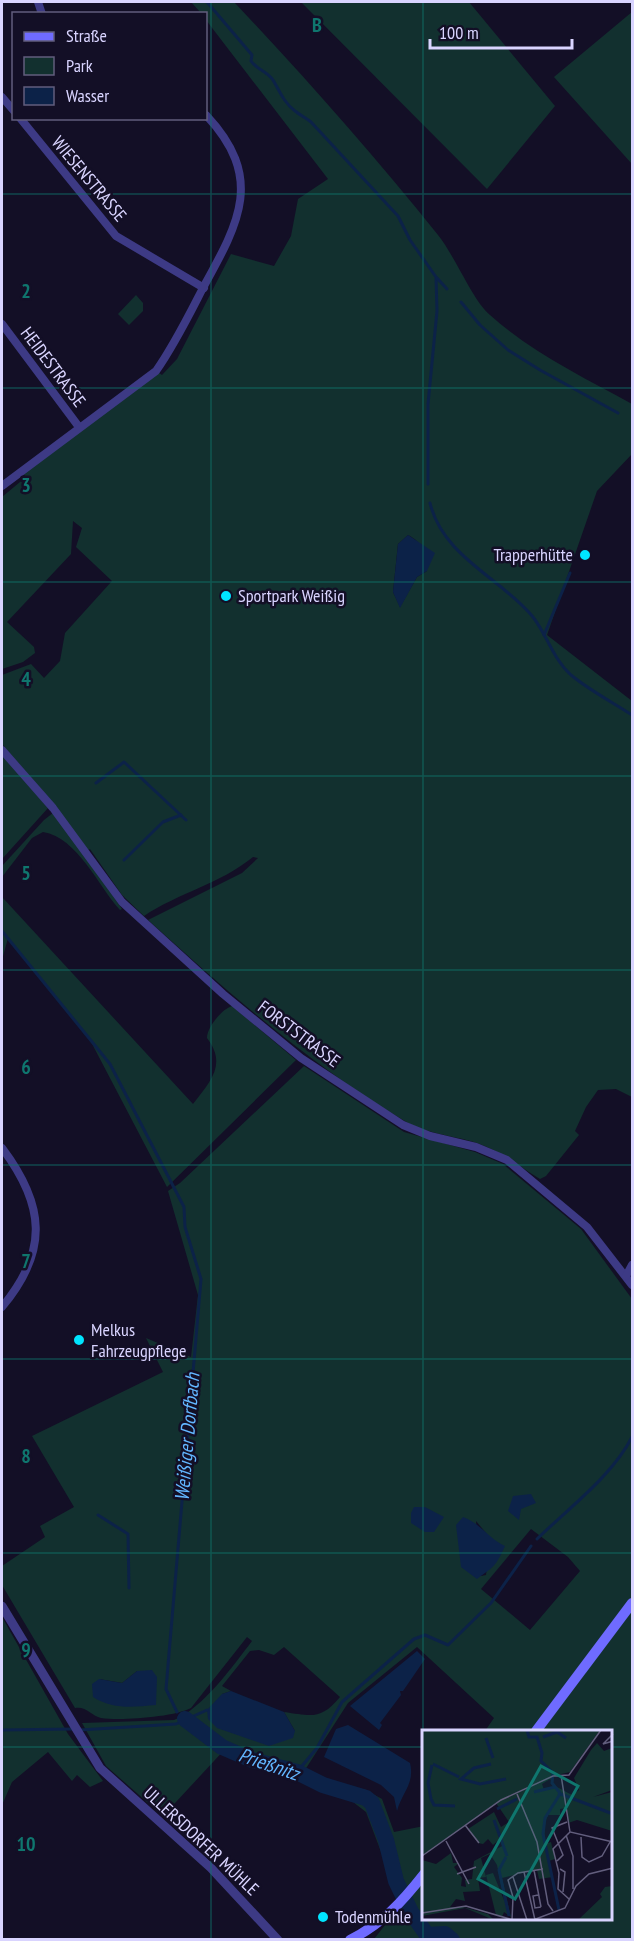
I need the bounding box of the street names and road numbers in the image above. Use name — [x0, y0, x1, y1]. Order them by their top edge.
street label: WIESENSTRASSE — [47, 131, 132, 226]
street label: HEIDESTRASSE — [16, 322, 91, 411]
street label: FORSTSTRASSE — [254, 995, 345, 1072]
street label: ULLERSDORFER MÜHLE — [139, 1781, 264, 1900]

